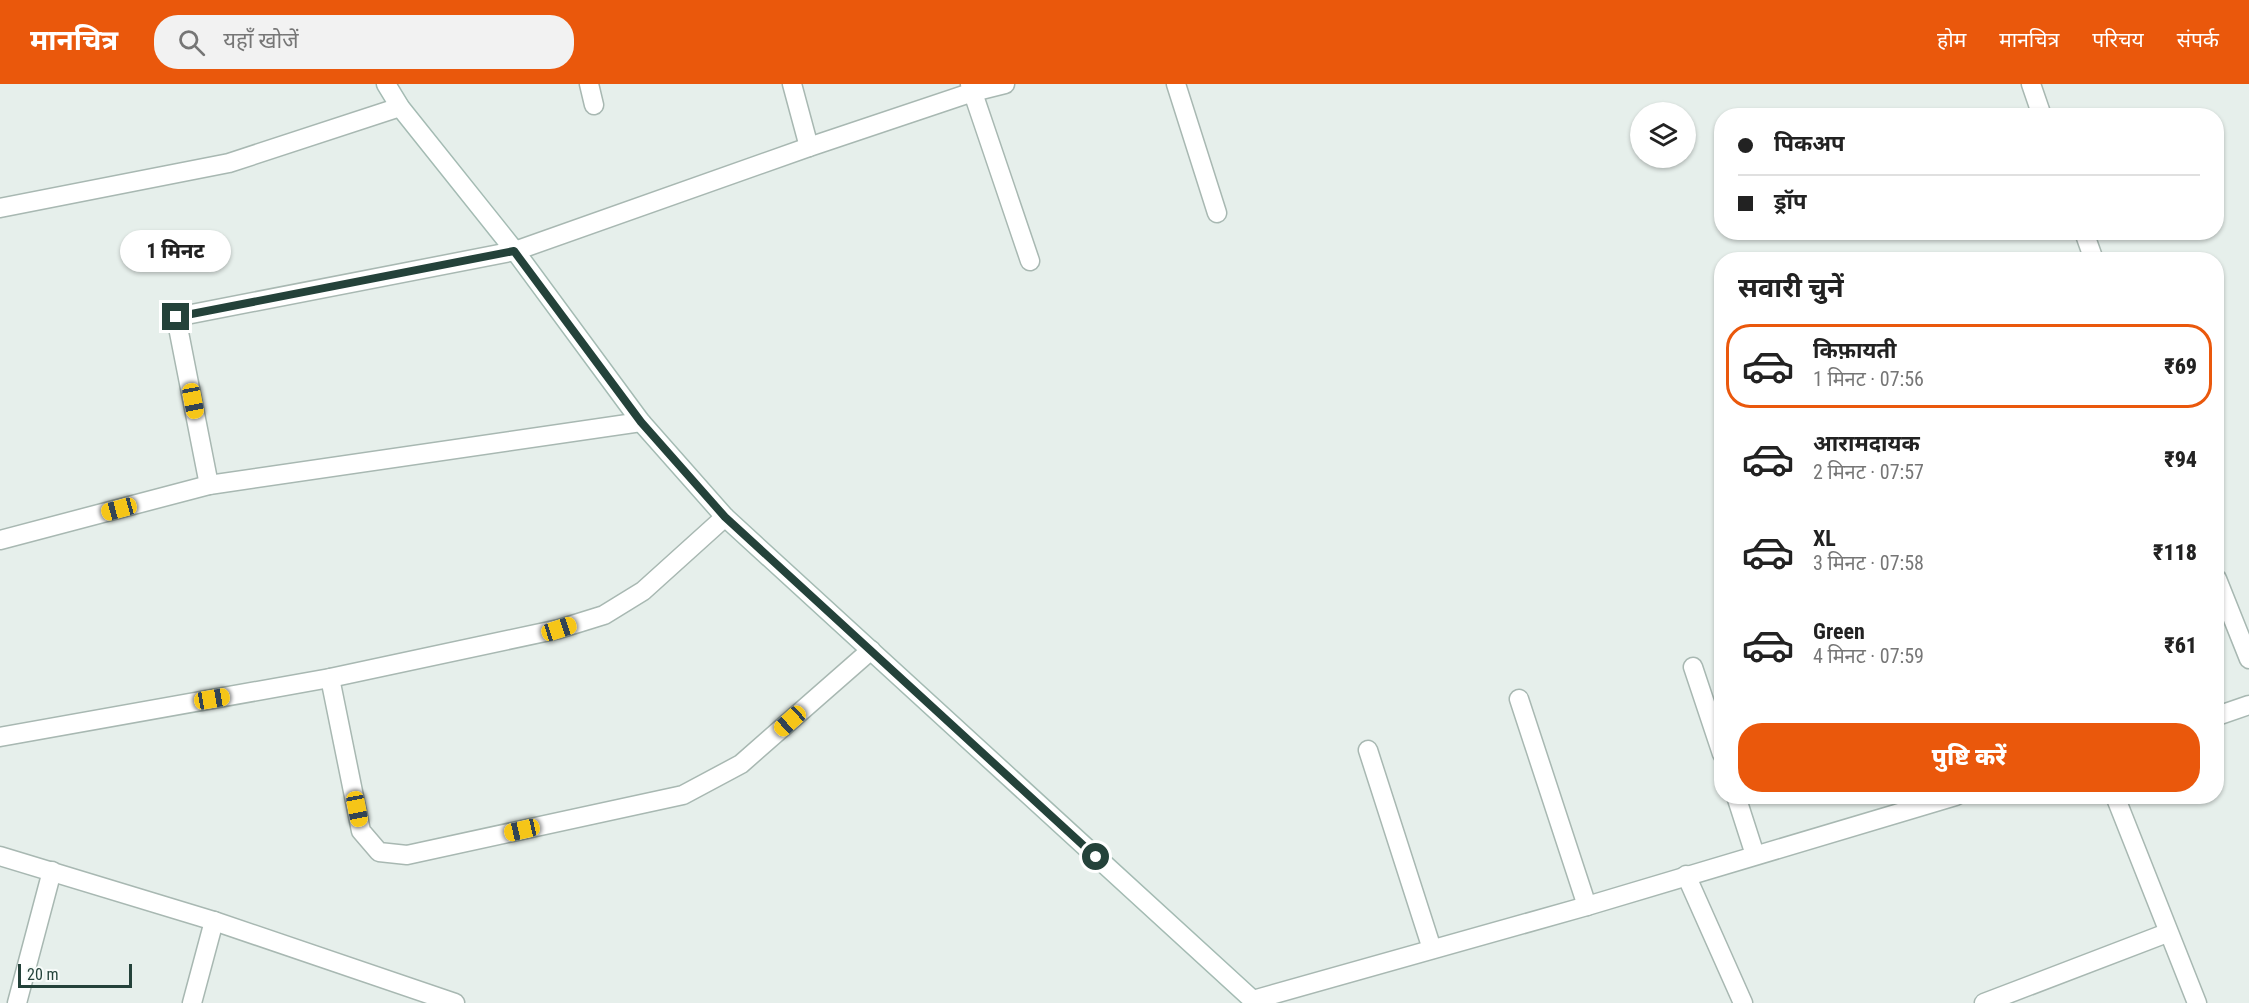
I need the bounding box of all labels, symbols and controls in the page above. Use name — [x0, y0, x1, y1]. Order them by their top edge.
search box — [154, 15, 574, 69]
text: मानचित्र — [30, 24, 118, 57]
icon: search — [175, 26, 208, 59]
text: यहाँ खोजें — [223, 28, 298, 53]
text: होम — [1937, 28, 1966, 52]
text: मानचित्र — [1999, 28, 2059, 52]
text: परिचय — [2092, 28, 2144, 52]
text: संपर्क — [2177, 28, 2219, 52]
map controls — [1630, 102, 1696, 168]
button: layers — [1630, 102, 1696, 168]
text: पिकअप — [1774, 131, 1845, 156]
text: ड्रॉप — [1774, 189, 1807, 214]
callout: 1 मिनट — [120, 230, 231, 272]
text: 1 मिनट — [147, 239, 204, 263]
text: सवारी चुनें — [1738, 272, 1844, 304]
route end — [162, 303, 189, 330]
text: किफ़ायती — [1813, 338, 1897, 363]
icon: car — [1741, 339, 1795, 393]
text: ₹69 — [2164, 354, 2197, 379]
text: 1 मिनट · 07:56 — [1813, 367, 1924, 391]
car — [181, 382, 205, 420]
text: आरामदायक — [1813, 431, 1920, 456]
icon: car — [1741, 432, 1795, 486]
text: ₹94 — [2164, 447, 2197, 472]
text: 2 मिनट · 07:57 — [1813, 460, 1924, 484]
car — [99, 496, 139, 522]
icon: car — [1741, 525, 1795, 579]
text: XL — [1813, 526, 1836, 551]
text: ₹118 — [2153, 540, 2197, 565]
text: 3 मिनट · 07:58 — [1813, 551, 1924, 575]
car — [539, 615, 579, 643]
icon: car — [1741, 618, 1795, 672]
text: Green — [1813, 619, 1865, 644]
text: ₹61 — [2164, 633, 2197, 658]
text: 4 मिनट · 07:59 — [1813, 644, 1924, 668]
car — [193, 687, 231, 711]
car — [771, 702, 809, 740]
button: पुष्टि करें — [1738, 723, 2200, 792]
car — [345, 790, 369, 828]
car — [502, 817, 542, 843]
route start — [1082, 843, 1109, 870]
scale bar — [18, 961, 132, 988]
text: 20 m — [27, 965, 59, 984]

